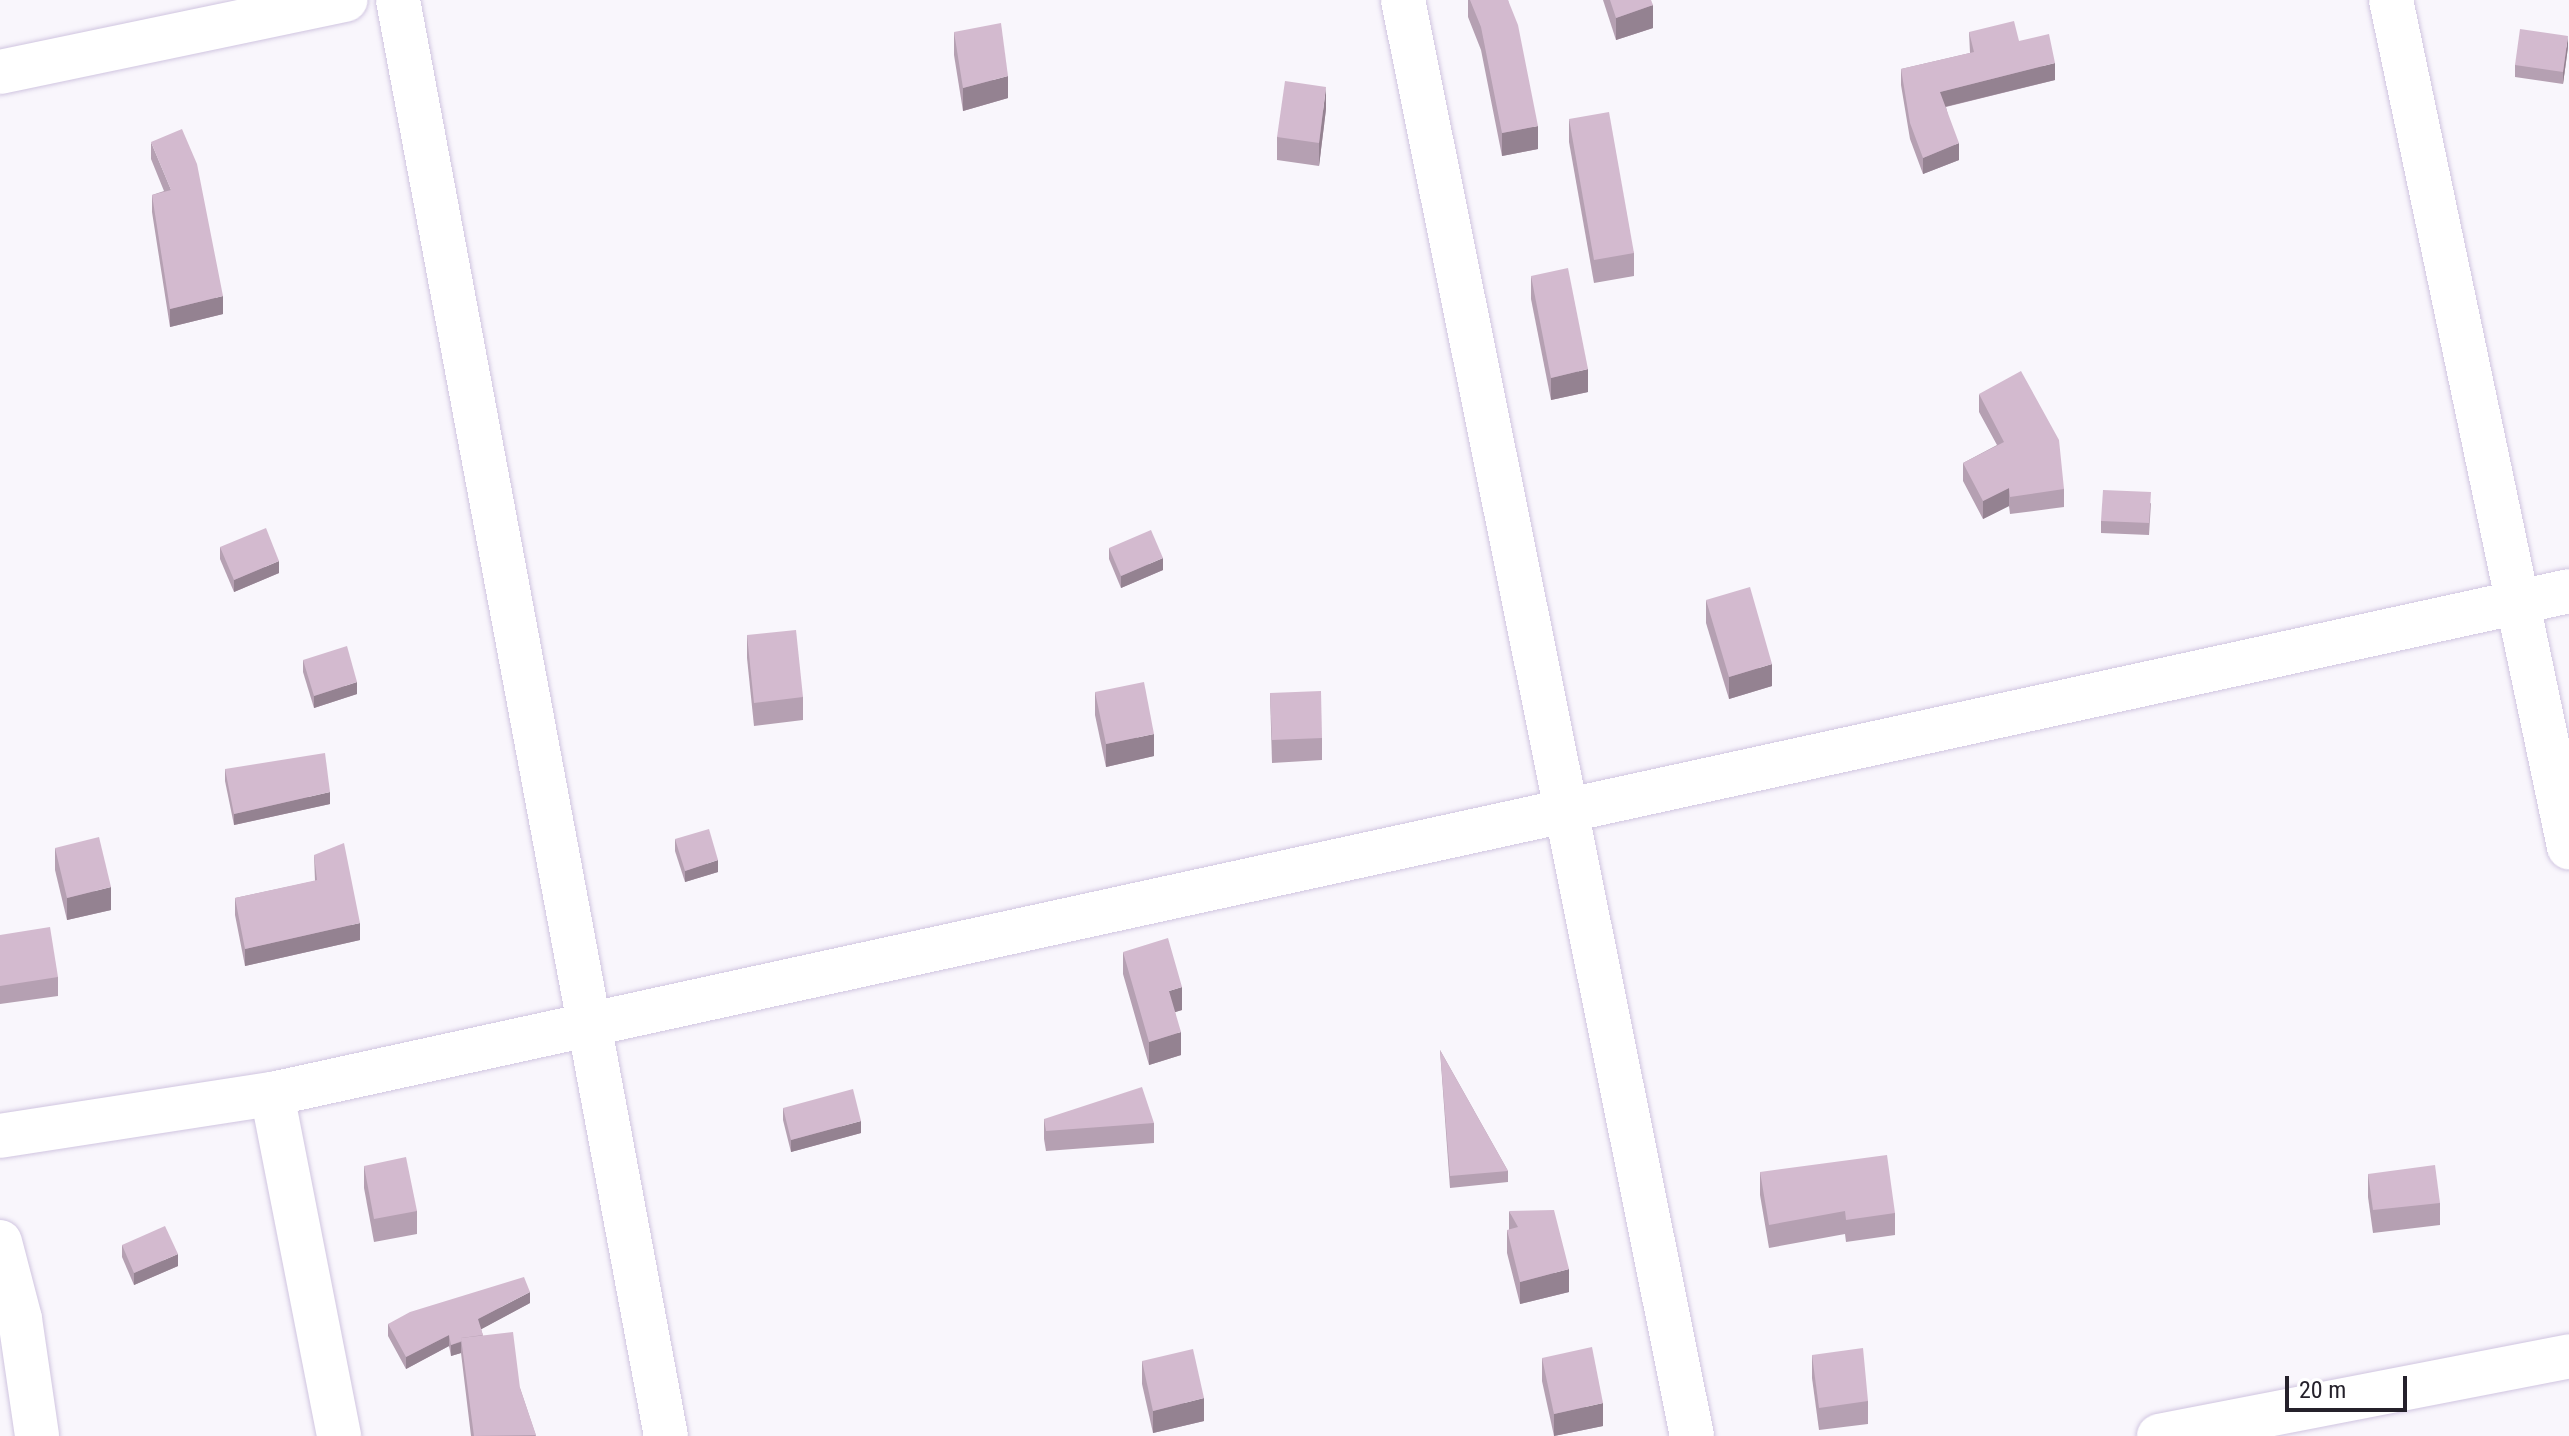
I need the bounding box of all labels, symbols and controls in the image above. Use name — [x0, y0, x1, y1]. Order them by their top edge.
scale bar — [2289, 1360, 2411, 1410]
text: 20 m — [2299, 1376, 2346, 1404]

